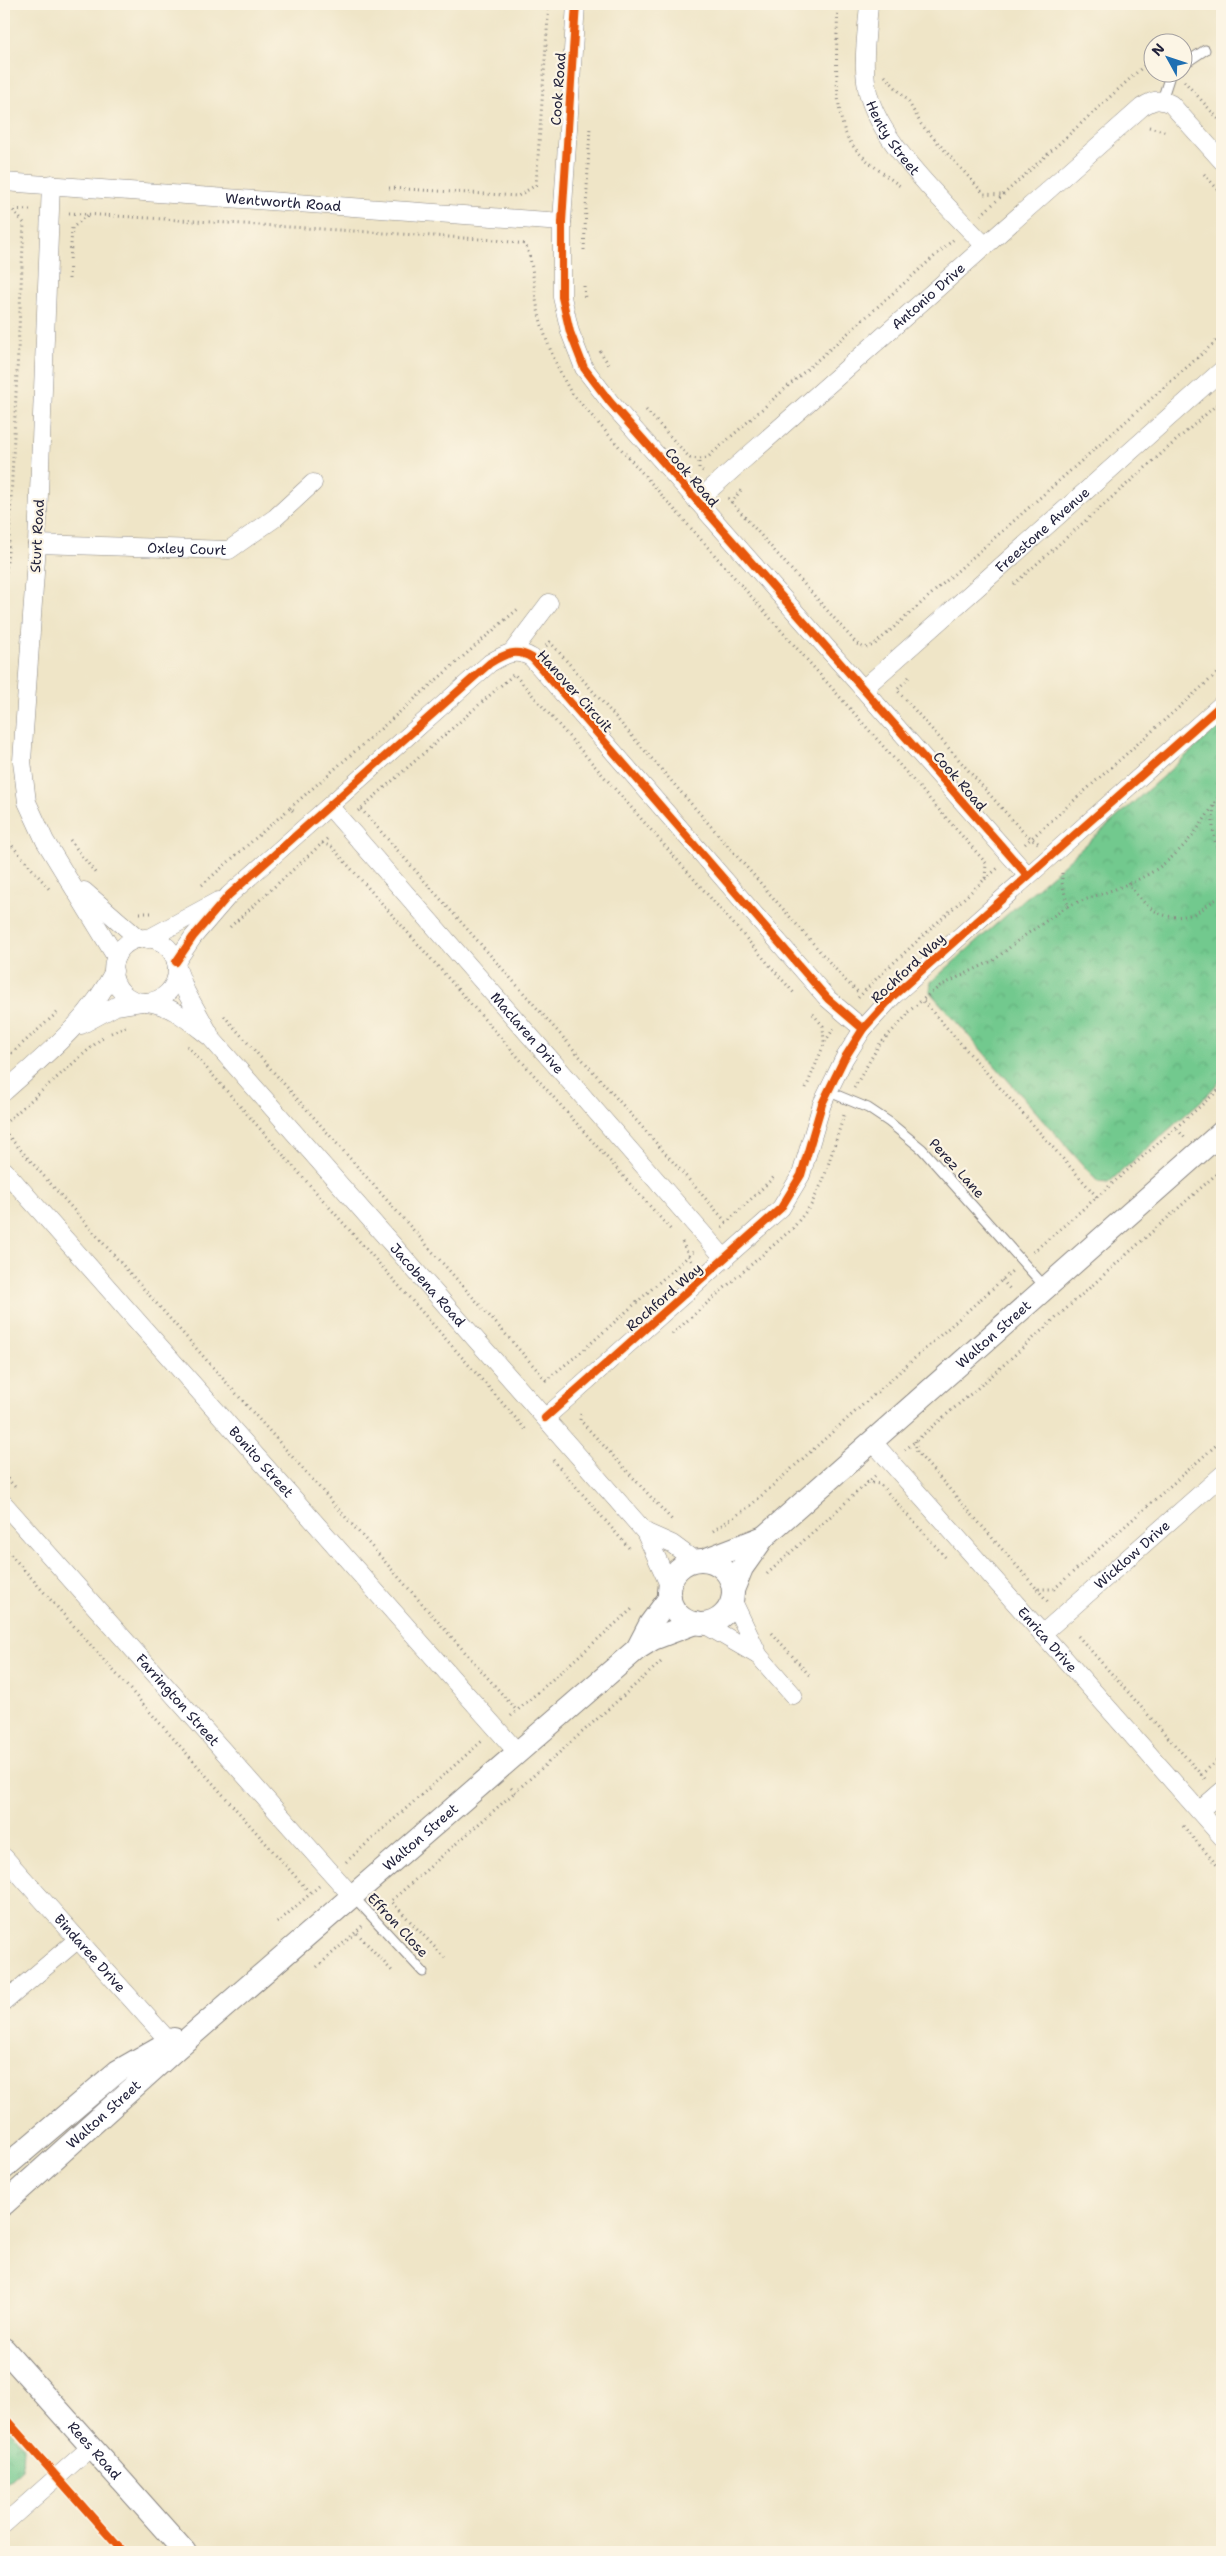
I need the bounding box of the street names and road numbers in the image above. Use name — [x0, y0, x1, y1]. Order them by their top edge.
street label: Cook Road — [546, 52, 570, 126]
street label: Henty Street — [862, 98, 924, 179]
street label: Wentworth Road — [225, 189, 342, 215]
street label: Antonio Drive — [888, 259, 969, 334]
street label: Cook Road — [661, 444, 723, 511]
street label: Freestone Avenue — [992, 483, 1093, 576]
street label: Sturt Road — [26, 499, 48, 573]
street label: Oxley Court — [147, 538, 227, 559]
street label: Hanover Circuit — [533, 646, 617, 736]
street label: Cook Road — [929, 748, 991, 815]
street label: Rochford Way — [867, 929, 949, 1007]
street label: Maclaren Drive — [487, 988, 568, 1078]
street label: Perez Lane — [925, 1134, 989, 1202]
street label: Jacobena Road — [386, 1239, 469, 1330]
street label: Rochford Way — [622, 1259, 706, 1335]
street label: Walton Street — [952, 1296, 1035, 1372]
street label: Bonito Street — [225, 1422, 297, 1501]
street label: Wicklow Drive — [1090, 1516, 1174, 1593]
street label: Enrica Drive — [1014, 1603, 1081, 1676]
street label: Farrington Street — [132, 1650, 224, 1750]
street label: Walton Street — [379, 1799, 462, 1875]
street label: Effron Close — [364, 1889, 433, 1961]
street label: Bindaree Drive — [50, 1910, 130, 1996]
street label: Walton Street — [62, 2076, 145, 2153]
street label: Rees Road — [64, 2418, 125, 2483]

